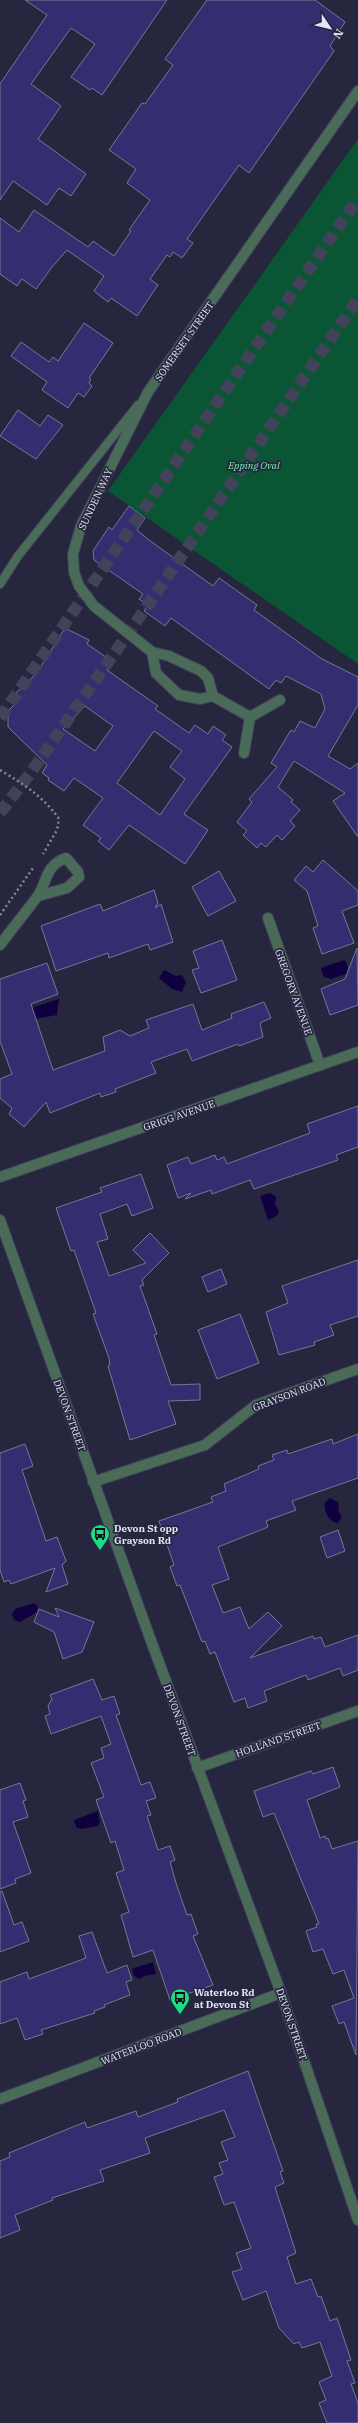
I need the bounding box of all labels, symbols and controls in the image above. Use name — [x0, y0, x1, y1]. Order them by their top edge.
north arrow — [310, 8, 350, 48]
text: N — [330, 26, 346, 42]
street label: SOMERSET STREET — [152, 299, 217, 384]
park label: Epping Oval — [227, 459, 280, 472]
street label: SUNDEN WAY — [75, 466, 116, 532]
street label: GREGORY AVENUE — [272, 947, 315, 1037]
street label: GRIGG AVENUE — [141, 1097, 217, 1134]
street label: GRAYSON ROAD — [251, 1375, 327, 1414]
street label: DEVON STREET — [51, 1378, 89, 1453]
place label: Devon St opp Grayson Rd — [114, 1522, 178, 1547]
bus stop icon: Devon St opp Grayson Rd — [89, 1523, 111, 1551]
street label: DEVON STREET — [161, 1683, 199, 1758]
street label: HOLLAND STREET — [234, 1719, 323, 1760]
place label: Waterloo Rd at Devon St — [194, 1986, 255, 2011]
street label: DEVON STREET — [273, 1986, 310, 2062]
bus stop icon: Waterloo Rd at Devon St — [169, 1987, 191, 2015]
street label: WATERLOO ROAD — [99, 2025, 183, 2068]

